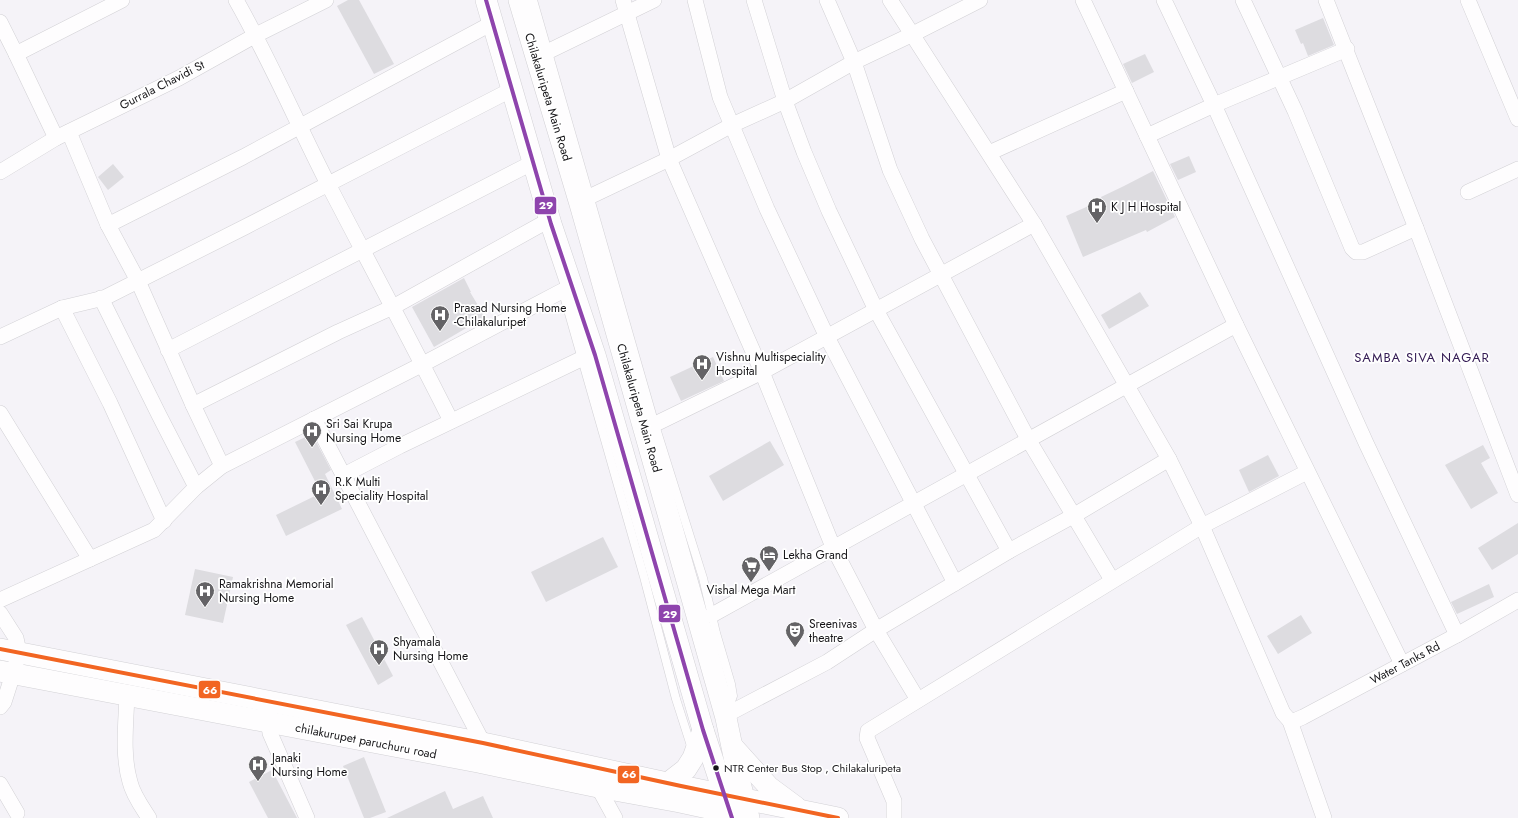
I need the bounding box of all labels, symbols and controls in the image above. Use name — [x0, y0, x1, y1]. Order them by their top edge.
street label: Chilakaluripeta Main Road — [520, 31, 576, 163]
street label: Gurrala Chavidi St — [116, 56, 208, 114]
line badge: 29 — [534, 196, 557, 215]
hospital icon: K J H Hospital — [1086, 196, 1108, 224]
text: 29 — [539, 197, 553, 213]
place label: K J H Hospital — [1111, 198, 1181, 216]
place label: Prasad Nursing Home -Chilakaluripet — [454, 299, 566, 331]
hospital icon: Prasad Nursing Home -Chilakaluripet — [429, 304, 451, 332]
street label: Chilakaluripeta Main Road — [612, 341, 666, 475]
place label: Vishnu Multispeciality Hospital — [716, 348, 826, 380]
district label: SAMBA SIVA NAGAR — [1354, 348, 1490, 367]
hospital icon: Vishnu Multispeciality Hospital — [691, 353, 713, 381]
place label: Sri Sai Krupa Nursing Home — [326, 415, 401, 447]
hospital icon: Sri Sai Krupa Nursing Home — [301, 420, 323, 448]
place label: R.K Multi Speciality Hospital — [335, 473, 428, 505]
hospital icon: R.K Multi Speciality Hospital — [310, 478, 332, 506]
hotel icon: Lekha Grand — [758, 544, 780, 572]
place label: Lekha Grand — [783, 546, 848, 564]
supermarket icon: Vishal Mega Mart — [740, 555, 762, 583]
place label: Ramakrishna Memorial Nursing Home — [219, 575, 334, 607]
hospital icon: Ramakrishna Memorial Nursing Home — [194, 580, 216, 608]
place label: Vishal Mega Mart — [707, 581, 796, 599]
line badge: 29 — [658, 604, 681, 623]
text: 29 — [663, 606, 677, 622]
place label: Sreenivas theatre — [809, 615, 857, 647]
theatre icon: Sreenivas theatre — [784, 620, 806, 648]
place label: Shyamala Nursing Home — [393, 633, 468, 665]
street label: Water Tanks Rd — [1367, 637, 1443, 689]
hospital icon: Shyamala Nursing Home — [368, 638, 390, 666]
line badge: 66 — [198, 680, 221, 699]
text: 66 — [203, 682, 217, 698]
street label: chilakurupet paruchuru road — [294, 718, 438, 764]
place label: Janaki Nursing Home — [270, 749, 347, 781]
hospital icon: Janaki Nursing Home — [247, 754, 269, 782]
place label: NTR Center Bus Stop , Chilakaluripeta — [724, 760, 901, 776]
marker: NTR Center Bus Stop , Chilakaluripeta — [711, 763, 721, 773]
line badge: 66 — [617, 765, 640, 784]
text: 66 — [622, 766, 636, 782]

